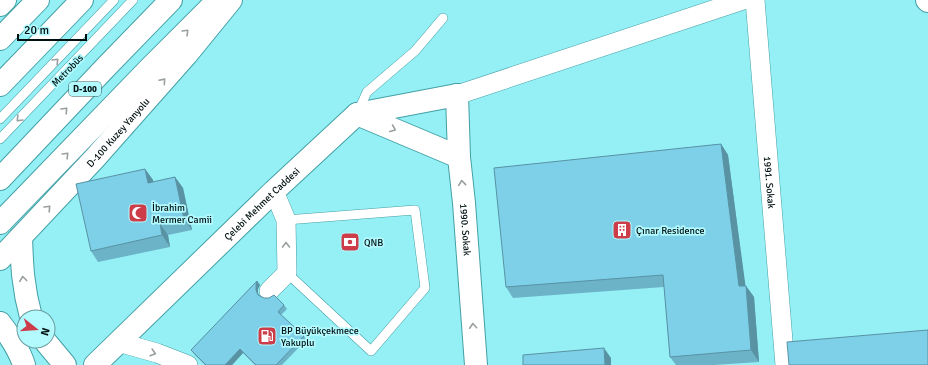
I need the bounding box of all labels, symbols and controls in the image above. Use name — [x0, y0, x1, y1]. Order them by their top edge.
scale bar — [18, 16, 86, 42]
text: 20 m — [24, 23, 49, 38]
one-way arrow — [181, 29, 189, 37]
street label: Metrobüs — [49, 52, 86, 89]
one-way arrow — [51, 58, 59, 66]
one-way arrow — [159, 78, 166, 86]
road number: D-100 — [69, 82, 101, 96]
street label: D-100 Kuzey Yanyolu — [84, 96, 152, 170]
one-way arrow — [60, 107, 68, 115]
one-way arrow — [17, 115, 24, 122]
one-way arrow — [388, 124, 396, 132]
one-way arrow — [61, 152, 69, 160]
street label: 1991. Sokak — [761, 156, 777, 209]
street label: Çelebi Mehmet Caddesi — [222, 165, 303, 243]
one-way arrow — [458, 180, 467, 186]
mosque icon: İbrahim Mermer Camii — [127, 202, 149, 224]
place label: İbrahim Mermer Camii — [152, 202, 212, 226]
street label: 1990. Sokak — [457, 203, 473, 256]
one-way arrow — [43, 205, 51, 213]
building icon: Çınar Residence — [611, 219, 633, 241]
place label: Çınar Residence — [636, 225, 705, 237]
bank icon: QNB — [339, 231, 361, 253]
place label: QNB — [364, 237, 383, 249]
one-way arrow — [282, 242, 290, 248]
one-way arrow — [19, 276, 28, 282]
north arrow — [16, 309, 56, 349]
one-way arrow — [469, 323, 478, 329]
fuel station icon: BP Büyükçekmece Yakuplu — [256, 325, 278, 347]
place label: BP Büyükçekmece Yakuplu — [281, 325, 359, 349]
text: N — [38, 326, 52, 337]
one-way arrow — [149, 348, 156, 357]

